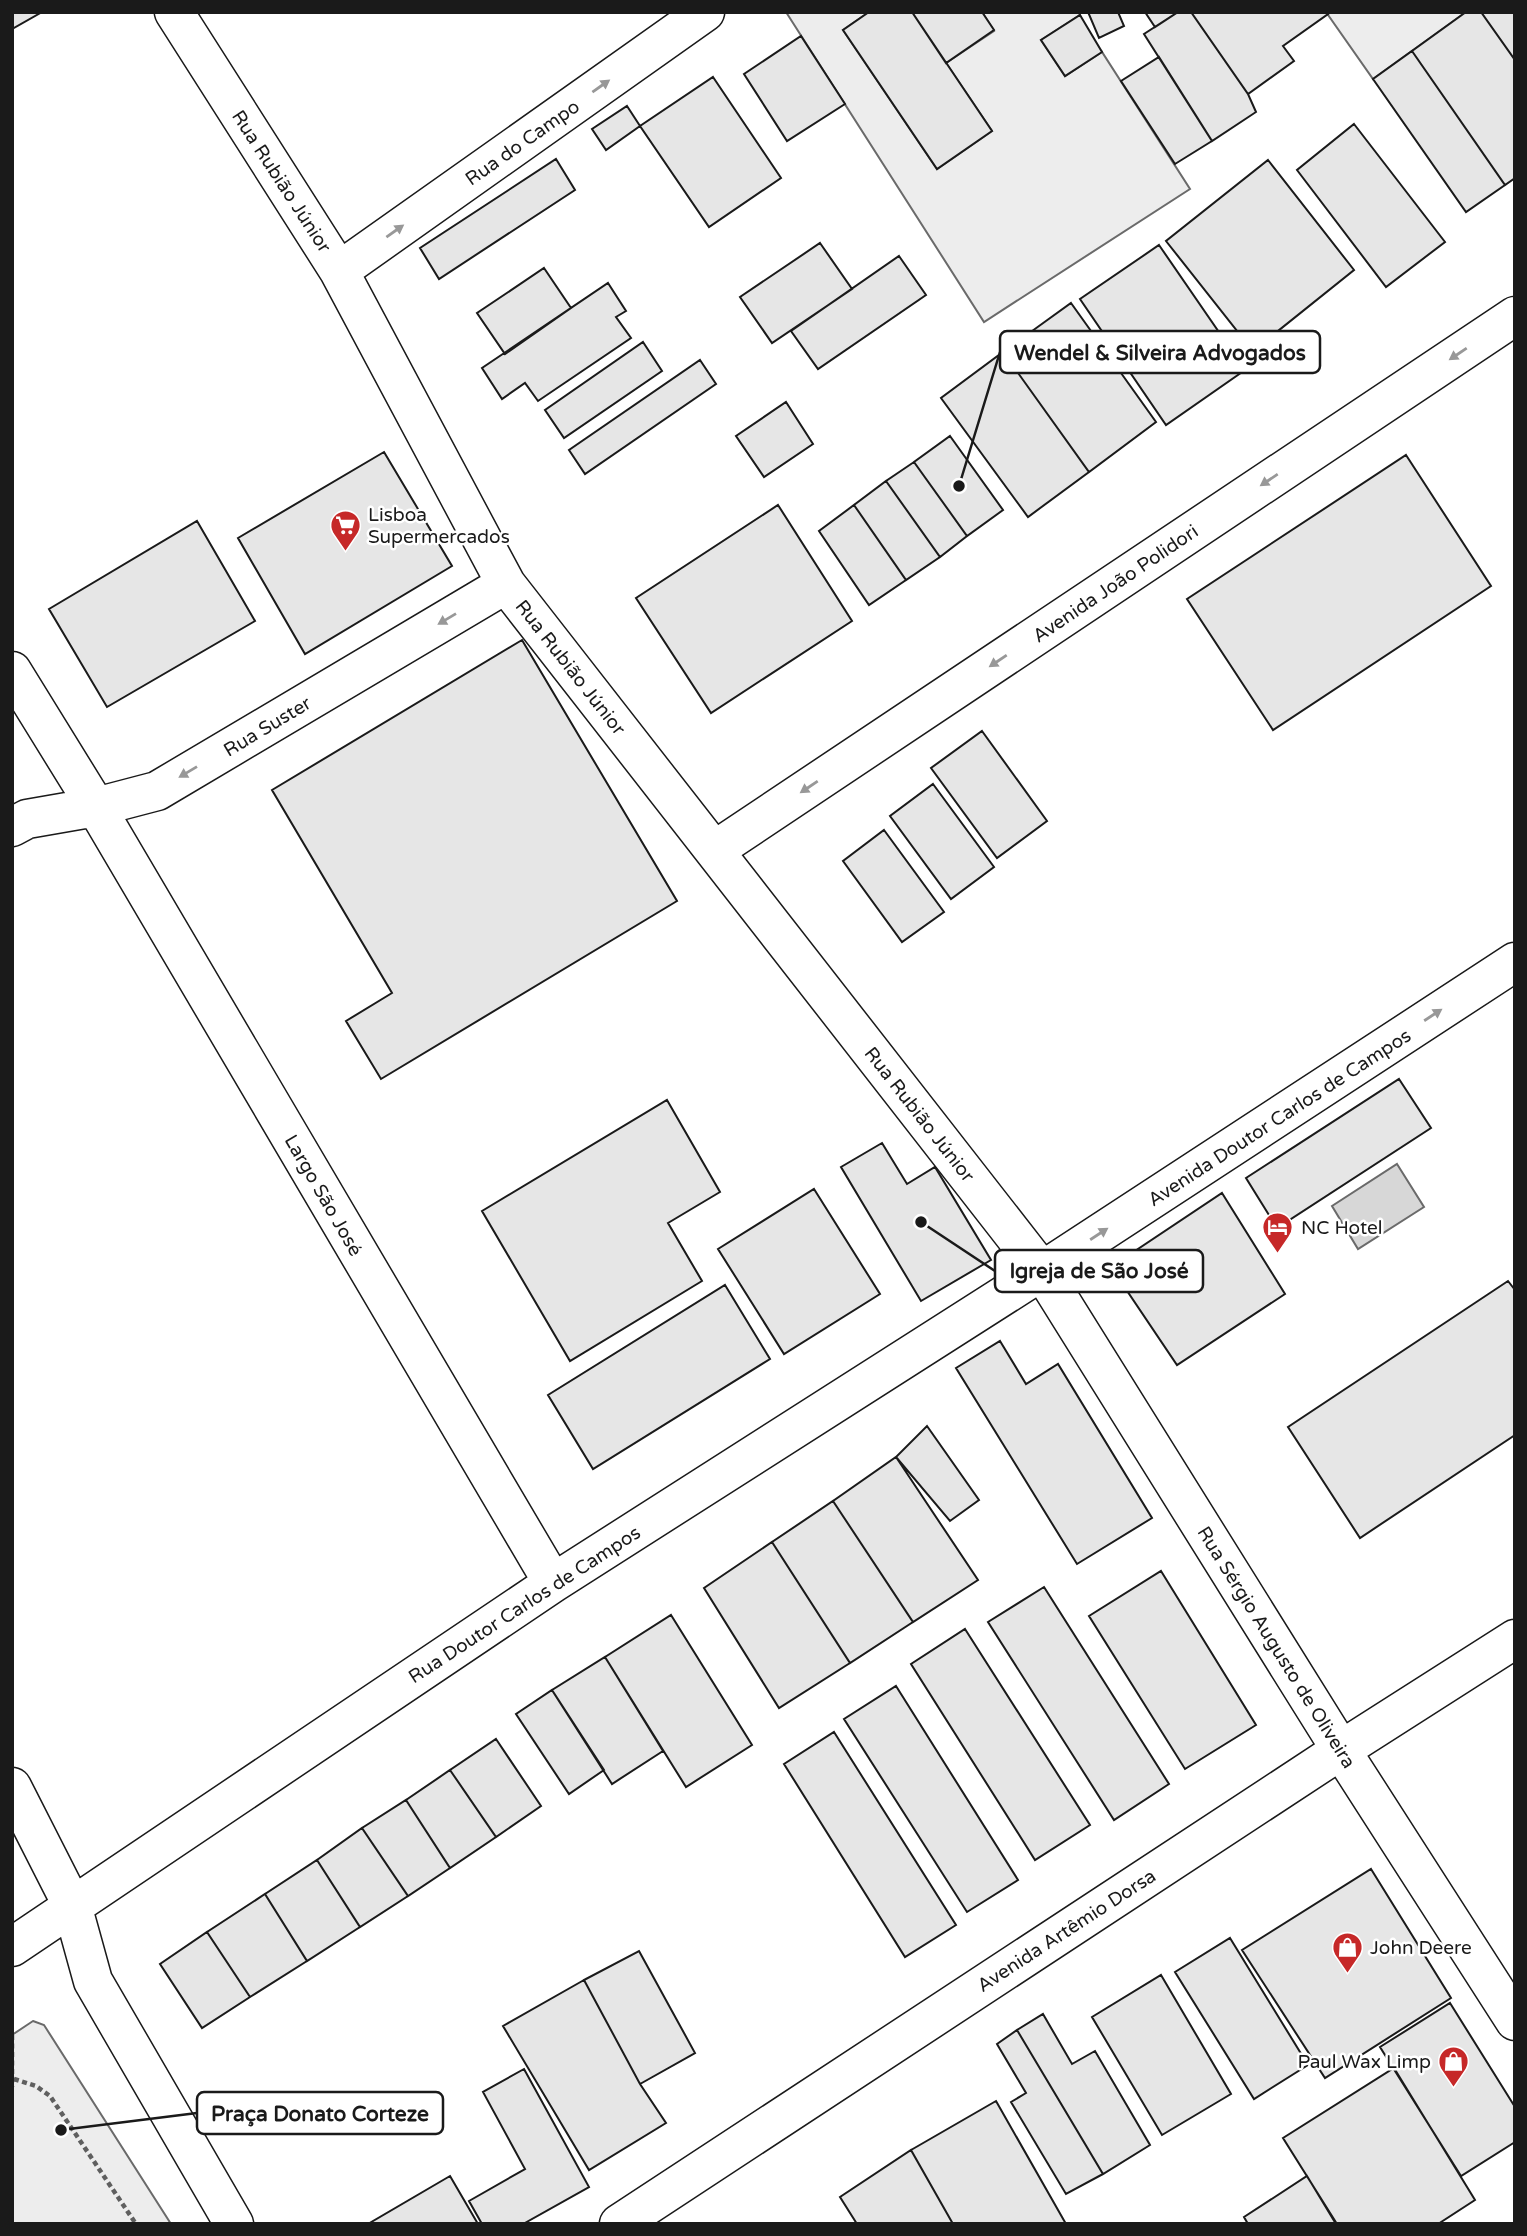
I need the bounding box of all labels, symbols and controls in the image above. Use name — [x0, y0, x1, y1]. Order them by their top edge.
one-way arrow — [592, 79, 610, 93]
street label: Rua do Campo — [461, 95, 584, 190]
street label: Rua Rubião Júnior — [227, 106, 336, 257]
one-way arrow — [386, 224, 404, 238]
callout: Wendel & Silveira Advogados — [1000, 331, 1320, 373]
text: Wendel & Silveira Advogados — [1014, 341, 1306, 366]
one-way arrow — [1449, 347, 1467, 361]
one-way arrow — [1260, 473, 1278, 487]
place label: Lisboa Supermercados — [368, 504, 510, 548]
supermarket icon: Lisboa Supermercados — [328, 508, 362, 552]
street label: Avenida João Polidori — [1029, 520, 1202, 647]
street label: Rua Rubião Júnior — [511, 596, 630, 740]
one-way arrow — [438, 613, 457, 625]
one-way arrow — [989, 654, 1007, 668]
street label: Rua Suster — [220, 692, 316, 762]
one-way arrow — [179, 766, 198, 779]
one-way arrow — [799, 781, 819, 794]
one-way arrow — [1423, 1009, 1443, 1022]
street label: Avenida Doutor Carlos de Campos — [1144, 1024, 1415, 1211]
street label: Rua Rubião Júnior — [860, 1043, 979, 1187]
street label: Largo São José — [280, 1131, 367, 1260]
hotel icon: NC Hotel — [1261, 1210, 1295, 1254]
place label: NC Hotel — [1301, 1217, 1383, 1239]
one-way arrow — [1090, 1228, 1109, 1241]
callout: Igreja de São José — [995, 1250, 1203, 1292]
text: Igreja de São José — [1009, 1259, 1189, 1284]
street label: Rua Doutor Carlos de Campos — [405, 1522, 645, 1688]
street label: Rua Sérgio Augusto de Oliveira — [1192, 1523, 1360, 1772]
street label: Avenida Artêmio Dorsa — [973, 1865, 1160, 1997]
shop icon: John Deere — [1330, 1930, 1364, 1974]
place label: John Deere — [1370, 1937, 1472, 1959]
shop icon: Paul Wax Limp — [1437, 2044, 1471, 2088]
place label: Paul Wax Limp — [1297, 2051, 1431, 2073]
callout: Praça Donato Corteze — [197, 2092, 443, 2134]
text: Praça Donato Corteze — [211, 2102, 429, 2127]

